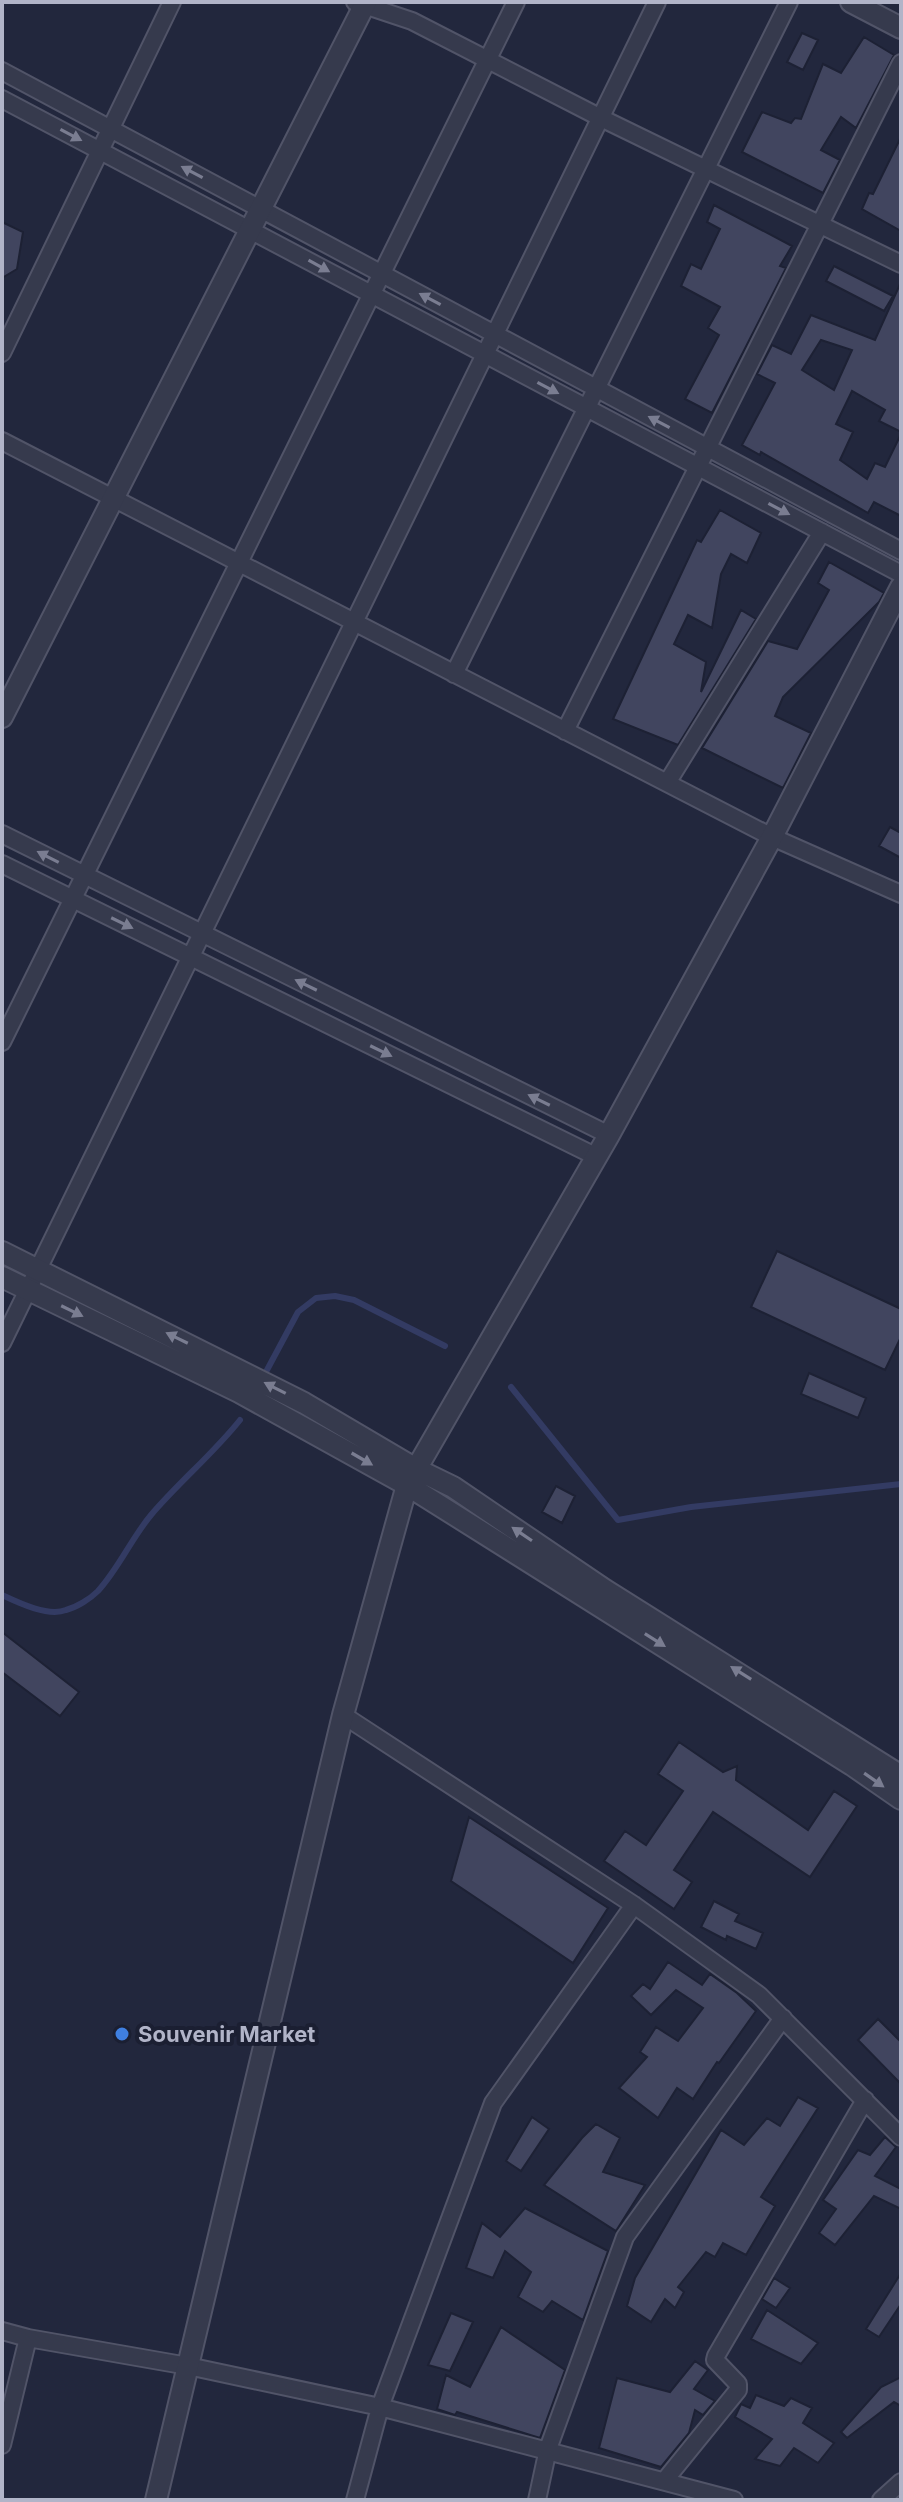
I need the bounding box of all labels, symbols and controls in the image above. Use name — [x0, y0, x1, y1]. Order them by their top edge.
one-way arrow — [60, 128, 82, 142]
one-way arrow — [180, 165, 203, 178]
one-way arrow — [308, 259, 330, 273]
one-way arrow — [419, 292, 441, 306]
one-way arrow — [537, 382, 560, 395]
one-way arrow — [648, 415, 671, 428]
one-way arrow — [767, 503, 790, 516]
one-way arrow — [37, 851, 60, 864]
one-way arrow — [111, 916, 134, 930]
one-way arrow — [295, 978, 318, 992]
one-way arrow — [369, 1044, 392, 1057]
one-way arrow — [528, 1094, 551, 1107]
one-way arrow — [61, 1304, 84, 1318]
one-way arrow — [165, 1332, 188, 1345]
one-way arrow — [264, 1381, 287, 1394]
one-way arrow — [351, 1452, 373, 1466]
one-way arrow — [511, 1526, 532, 1541]
one-way arrow — [644, 1632, 666, 1646]
one-way arrow — [730, 1667, 752, 1681]
one-way arrow — [863, 1772, 884, 1787]
place label: Souvenir Market — [138, 2021, 315, 2047]
marker: Souvenir Market — [113, 2025, 131, 2043]

